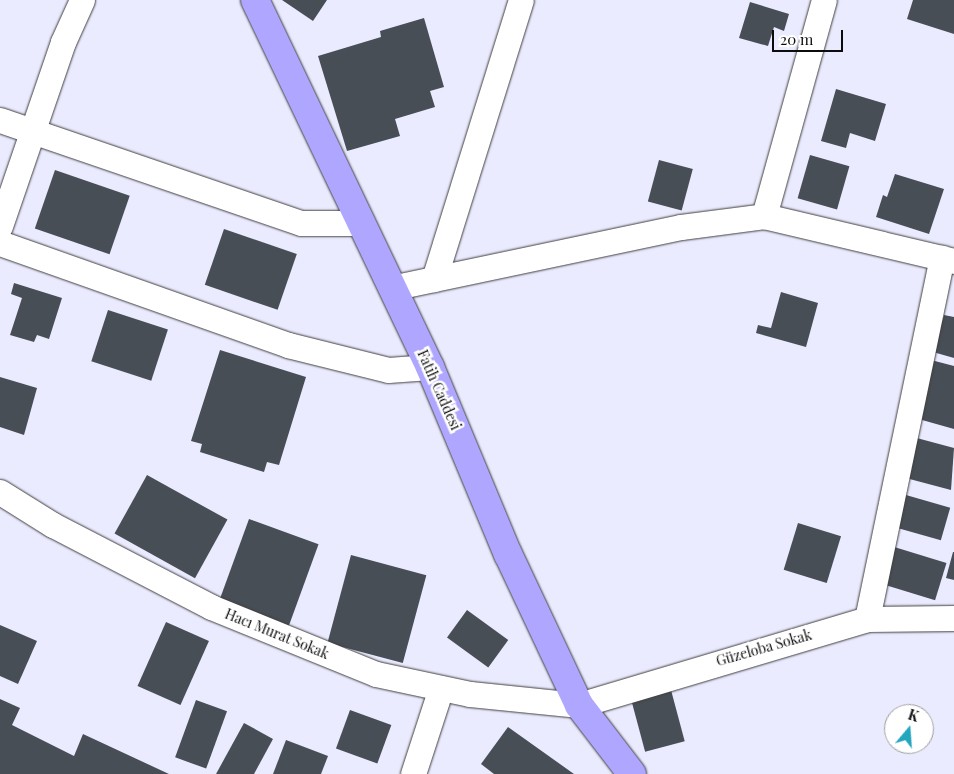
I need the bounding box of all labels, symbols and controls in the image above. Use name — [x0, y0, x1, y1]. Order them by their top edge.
scale bar — [774, 20, 845, 52]
text: 20 m — [780, 29, 813, 49]
street label: Fatih Caddesi — [414, 347, 464, 433]
street label: Hacı Murat Sokak — [222, 605, 332, 663]
street label: Güzeloba Sokak — [714, 626, 814, 670]
north arrow — [884, 704, 934, 754]
text: K — [906, 705, 921, 726]

